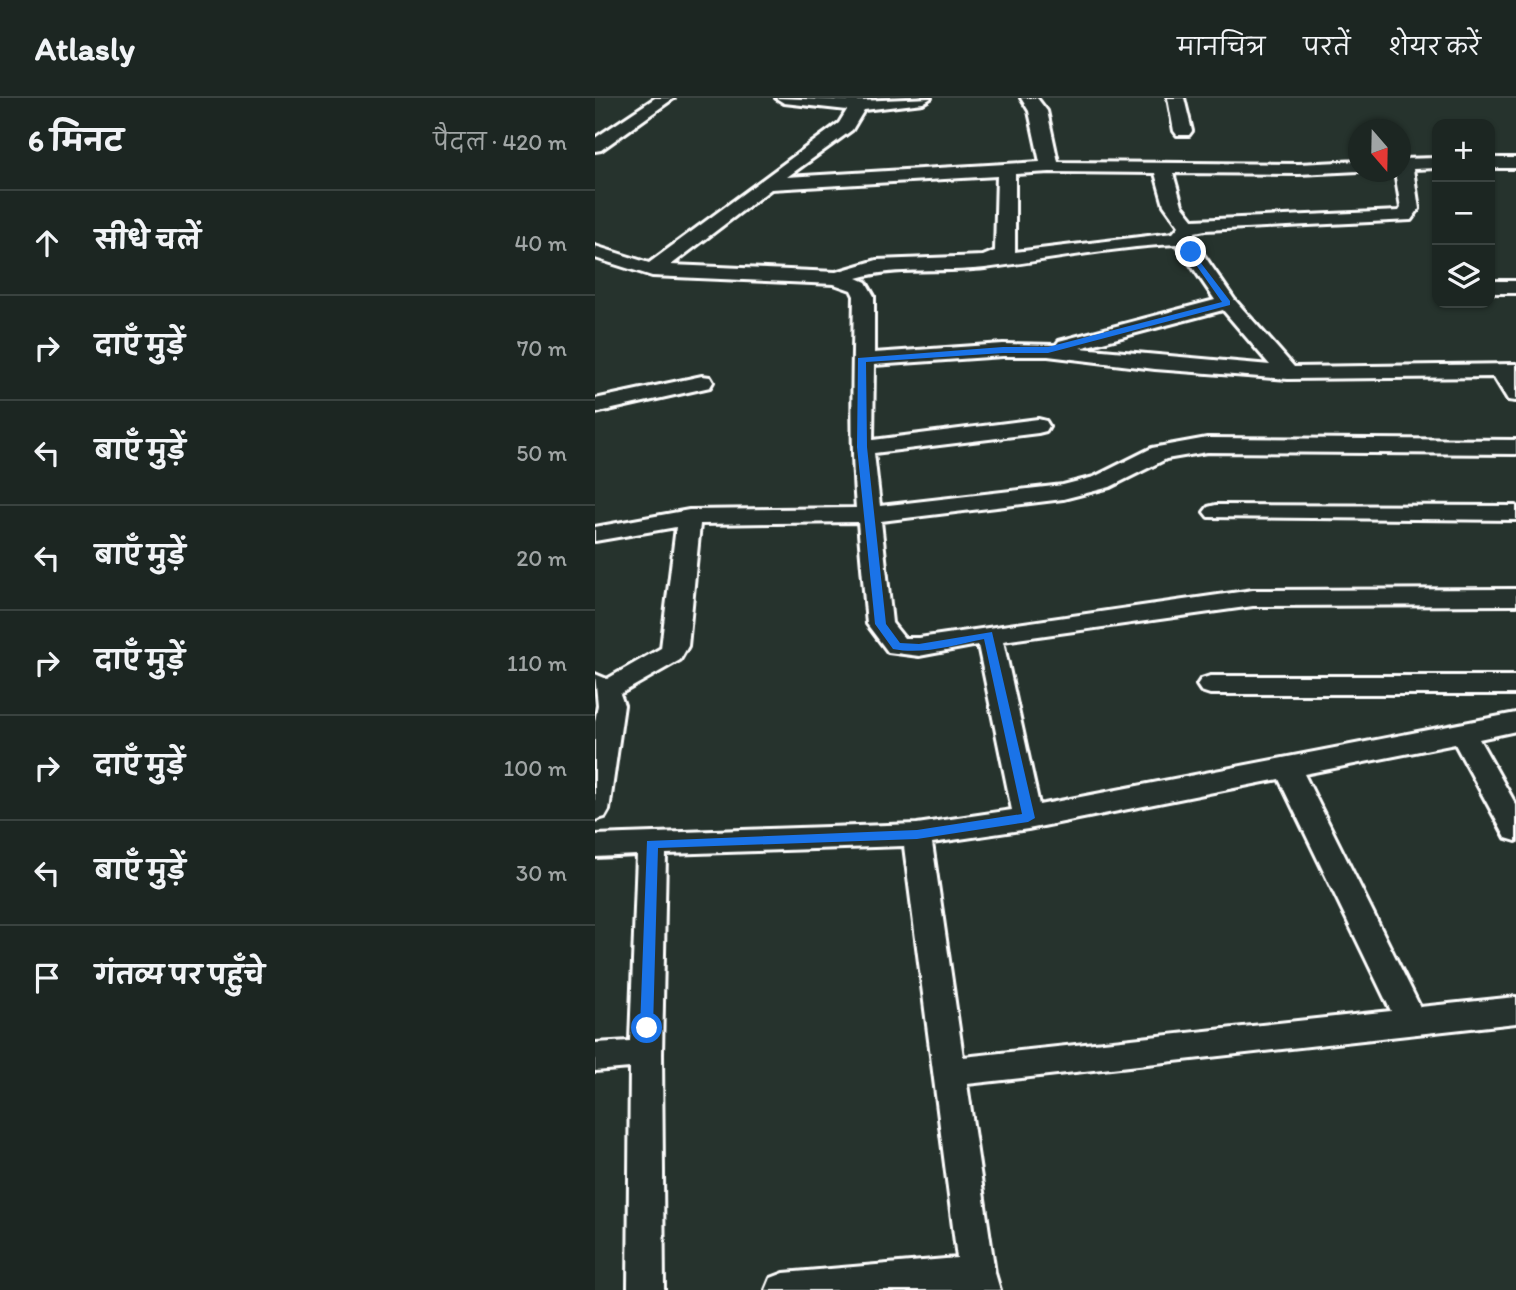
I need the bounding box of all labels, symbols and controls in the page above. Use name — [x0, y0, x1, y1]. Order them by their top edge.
text: Atlasly — [35, 29, 135, 68]
text: मानचित्र — [1177, 32, 1265, 61]
text: परतें — [1303, 32, 1350, 61]
text: शेयर करें — [1388, 32, 1481, 61]
north arrow — [1348, 119, 1411, 182]
map controls — [1432, 119, 1495, 308]
button: + — [1432, 119, 1495, 182]
text: 6 मिनट — [28, 122, 123, 159]
text: पैदल · 420 m — [433, 128, 567, 156]
button: − — [1432, 182, 1495, 245]
icon: ahead — [28, 224, 66, 262]
text: सीधे चलें — [95, 224, 201, 256]
text: 40 m — [514, 229, 567, 257]
route end — [1175, 236, 1206, 267]
button: layers — [1432, 245, 1495, 308]
icon: right — [28, 329, 66, 367]
text: दाएँ मुड़ें — [95, 329, 185, 361]
text: 70 m — [517, 334, 567, 362]
icon: left — [28, 434, 66, 472]
text: बाएँ मुड़ें — [95, 434, 185, 466]
text: 50 m — [516, 439, 567, 467]
icon: left — [28, 539, 66, 577]
text: बाएँ मुड़ें — [95, 539, 185, 571]
text: 20 m — [516, 544, 567, 572]
icon: right — [28, 644, 66, 682]
text: दाएँ मुड़ें — [95, 644, 185, 676]
text: 110 m — [507, 649, 567, 677]
icon: right — [28, 749, 66, 787]
text: दाएँ मुड़ें — [95, 749, 185, 781]
text: 100 m — [503, 754, 567, 782]
icon: left — [28, 854, 66, 892]
text: बाएँ मुड़ें — [95, 854, 185, 886]
text: 30 m — [516, 859, 567, 887]
icon: arrive — [28, 959, 66, 997]
text: गंतव्य पर पहुँचे — [95, 959, 265, 991]
route start — [631, 1012, 662, 1043]

